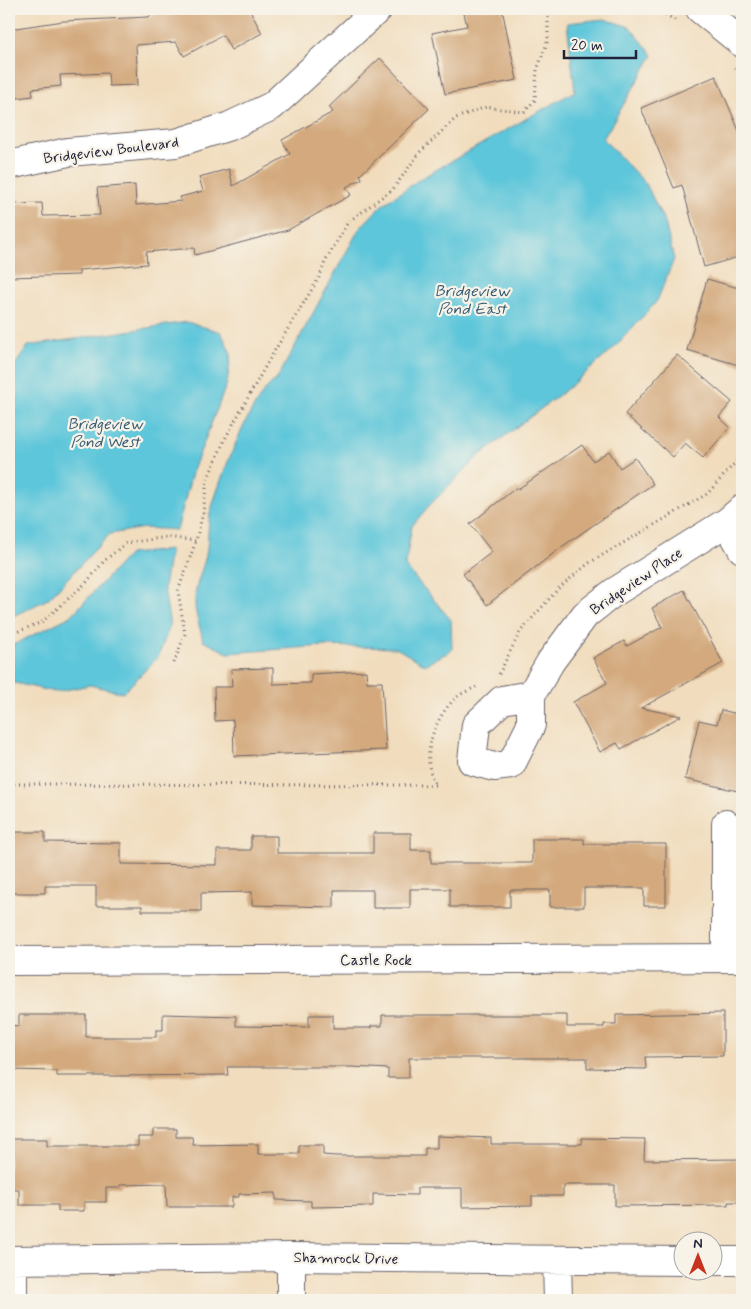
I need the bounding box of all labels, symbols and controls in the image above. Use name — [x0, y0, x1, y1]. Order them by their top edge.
scale bar — [564, 28, 636, 60]
text: 20 m — [571, 36, 603, 56]
street label: Bridgeview Boulevard — [42, 133, 180, 169]
water label: Bridgeview Pond East — [435, 281, 511, 320]
water label: Bridgeview Pond West — [68, 414, 144, 453]
street label: Bridgeview Place — [587, 543, 687, 620]
street label: Castle Rock — [340, 951, 412, 971]
north arrow — [674, 1232, 724, 1282]
text: N — [693, 1235, 703, 1253]
street label: Shamrock Drive — [293, 1248, 399, 1270]

